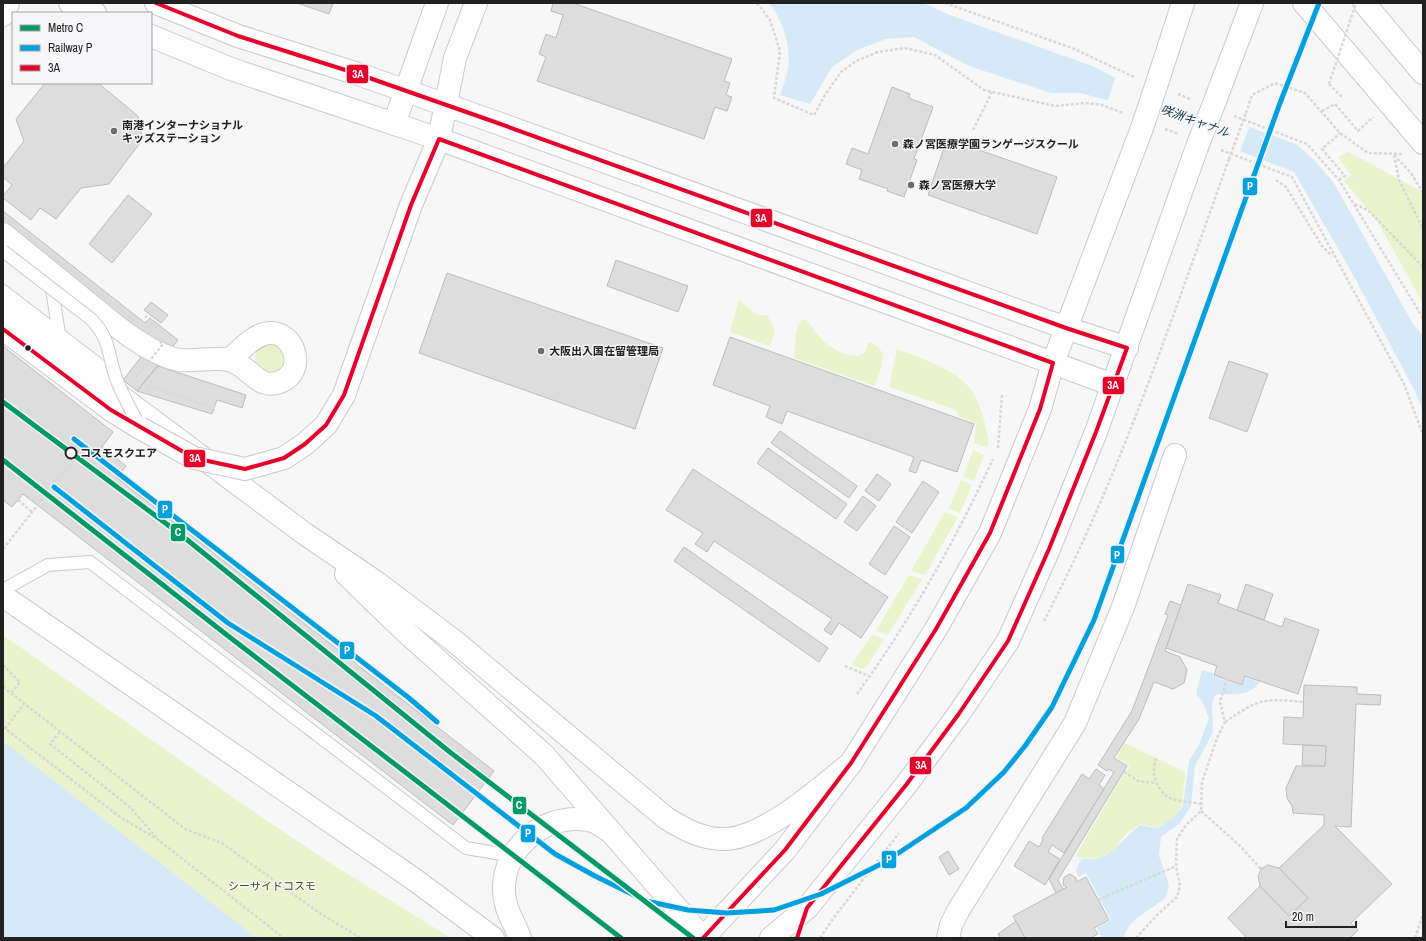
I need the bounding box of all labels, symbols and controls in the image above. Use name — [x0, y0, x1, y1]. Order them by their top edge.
legend — [12, 12, 152, 84]
text: Metro C — [48, 20, 83, 36]
text: Railway P — [48, 40, 93, 56]
text: 3A — [48, 60, 60, 76]
line badge: 3A — [346, 64, 369, 84]
text: 3A — [352, 67, 364, 81]
water label: 咲洲キャナル — [1158, 101, 1232, 141]
place label: 南港インターナショナル キッズステーション — [122, 118, 243, 145]
marker: 南港インターナショナル キッズステーション — [109, 126, 119, 136]
place label: 森ノ宮医療学園ランゲージスクール — [903, 137, 1079, 151]
marker: 森ノ宮医療学園ランゲージスクール — [890, 139, 900, 149]
line badge: P — [1242, 177, 1258, 196]
place label: 森ノ宮医療大学 — [919, 178, 996, 192]
text: P — [1247, 179, 1253, 193]
marker: 森ノ宮医療大学 — [906, 180, 916, 190]
line badge: 3A — [750, 208, 773, 228]
text: 3A — [755, 211, 767, 225]
unlabelled marker — [23, 343, 33, 353]
place label: 大阪出入国在留管理局 — [549, 344, 659, 358]
marker: 大阪出入国在留管理局 — [536, 346, 546, 356]
line badge: 3A — [1102, 376, 1125, 395]
text: 3A — [1107, 378, 1119, 392]
marker: コスモスクエア — [64, 446, 78, 460]
place label: コスモスクエア — [80, 446, 157, 460]
line badge: 3A — [183, 449, 206, 468]
text: 3A — [189, 451, 201, 465]
line badge: P — [157, 500, 173, 519]
text: P — [162, 502, 168, 516]
line badge: C — [170, 523, 186, 542]
text: C — [175, 525, 182, 539]
line badge: P — [1110, 545, 1125, 564]
text: P — [1114, 548, 1120, 562]
line badge: P — [339, 641, 355, 660]
text: P — [344, 643, 350, 657]
line badge: 3A — [909, 756, 932, 775]
text: 3A — [915, 758, 927, 772]
line badge: C — [512, 796, 527, 815]
text: C — [516, 798, 523, 812]
line badge: P — [520, 824, 536, 843]
text: P — [525, 826, 531, 840]
line badge: P — [881, 850, 897, 869]
text: P — [886, 852, 892, 866]
park label: シーサイドコスモ — [228, 879, 316, 893]
scale bar — [1286, 903, 1356, 929]
text: 20 m — [1292, 909, 1314, 925]

